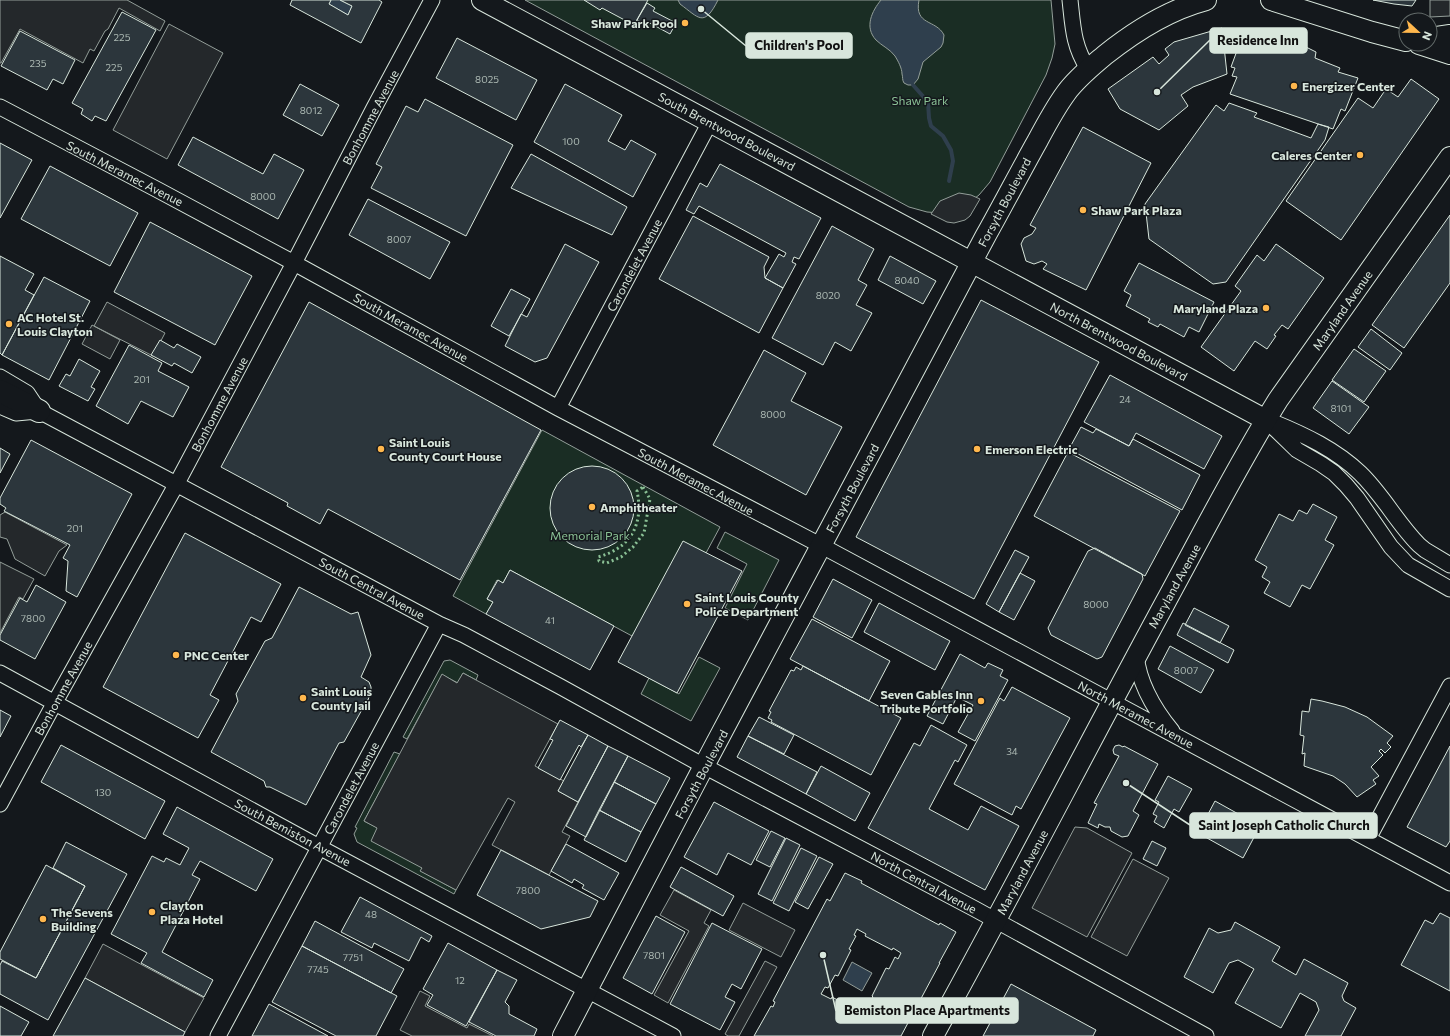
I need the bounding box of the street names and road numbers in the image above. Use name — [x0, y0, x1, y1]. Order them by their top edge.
street label: Bonhomme Avenue — [339, 67, 401, 167]
street label: South Brentwood Boulevard — [656, 89, 798, 173]
street label: South Meramec Avenue — [64, 138, 186, 208]
street label: Forsyth Boulevard — [975, 155, 1033, 249]
street label: Carondelet Avenue — [604, 216, 664, 314]
street label: Maryland Avenue — [1309, 267, 1375, 353]
street label: South Meramec Avenue — [351, 290, 471, 364]
street label: North Brentwood Boulevard — [1048, 299, 1190, 383]
street label: Bonhomme Avenue — [188, 354, 250, 454]
street label: Forsyth Boulevard — [823, 441, 881, 535]
street label: South Meramec Avenue — [636, 445, 756, 517]
street label: Maryland Avenue — [1145, 541, 1203, 631]
street label: South Central Avenue — [317, 554, 427, 622]
street label: Bonhomme Avenue — [31, 639, 95, 737]
street label: North Meramec Avenue — [1076, 678, 1196, 750]
street label: Forsyth Boulevard — [672, 727, 730, 821]
street label: Carondelet Avenue — [321, 739, 381, 837]
street label: South Bemiston Avenue — [233, 795, 353, 869]
street label: Maryland Avenue — [994, 827, 1050, 917]
street label: North Central Avenue — [869, 848, 979, 916]

